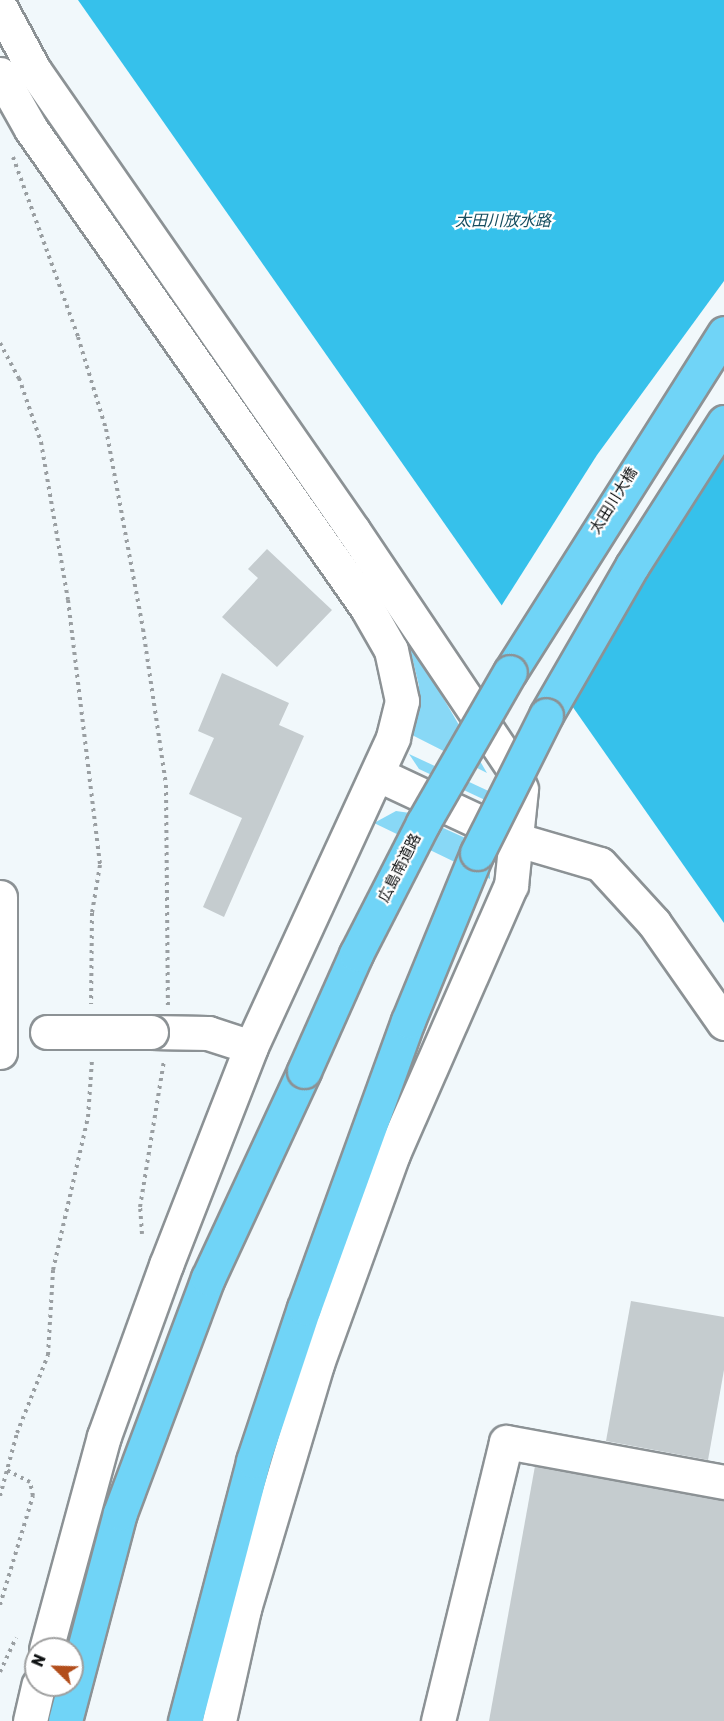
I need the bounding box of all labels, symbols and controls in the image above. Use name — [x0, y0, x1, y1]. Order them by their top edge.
water label: 太田川放水路 — [455, 211, 551, 231]
street label: 太田川大橋 — [586, 464, 642, 538]
street label: 広島南道路 — [375, 831, 425, 905]
north arrow — [24, 1637, 84, 1697]
text: N — [28, 1652, 50, 1670]

